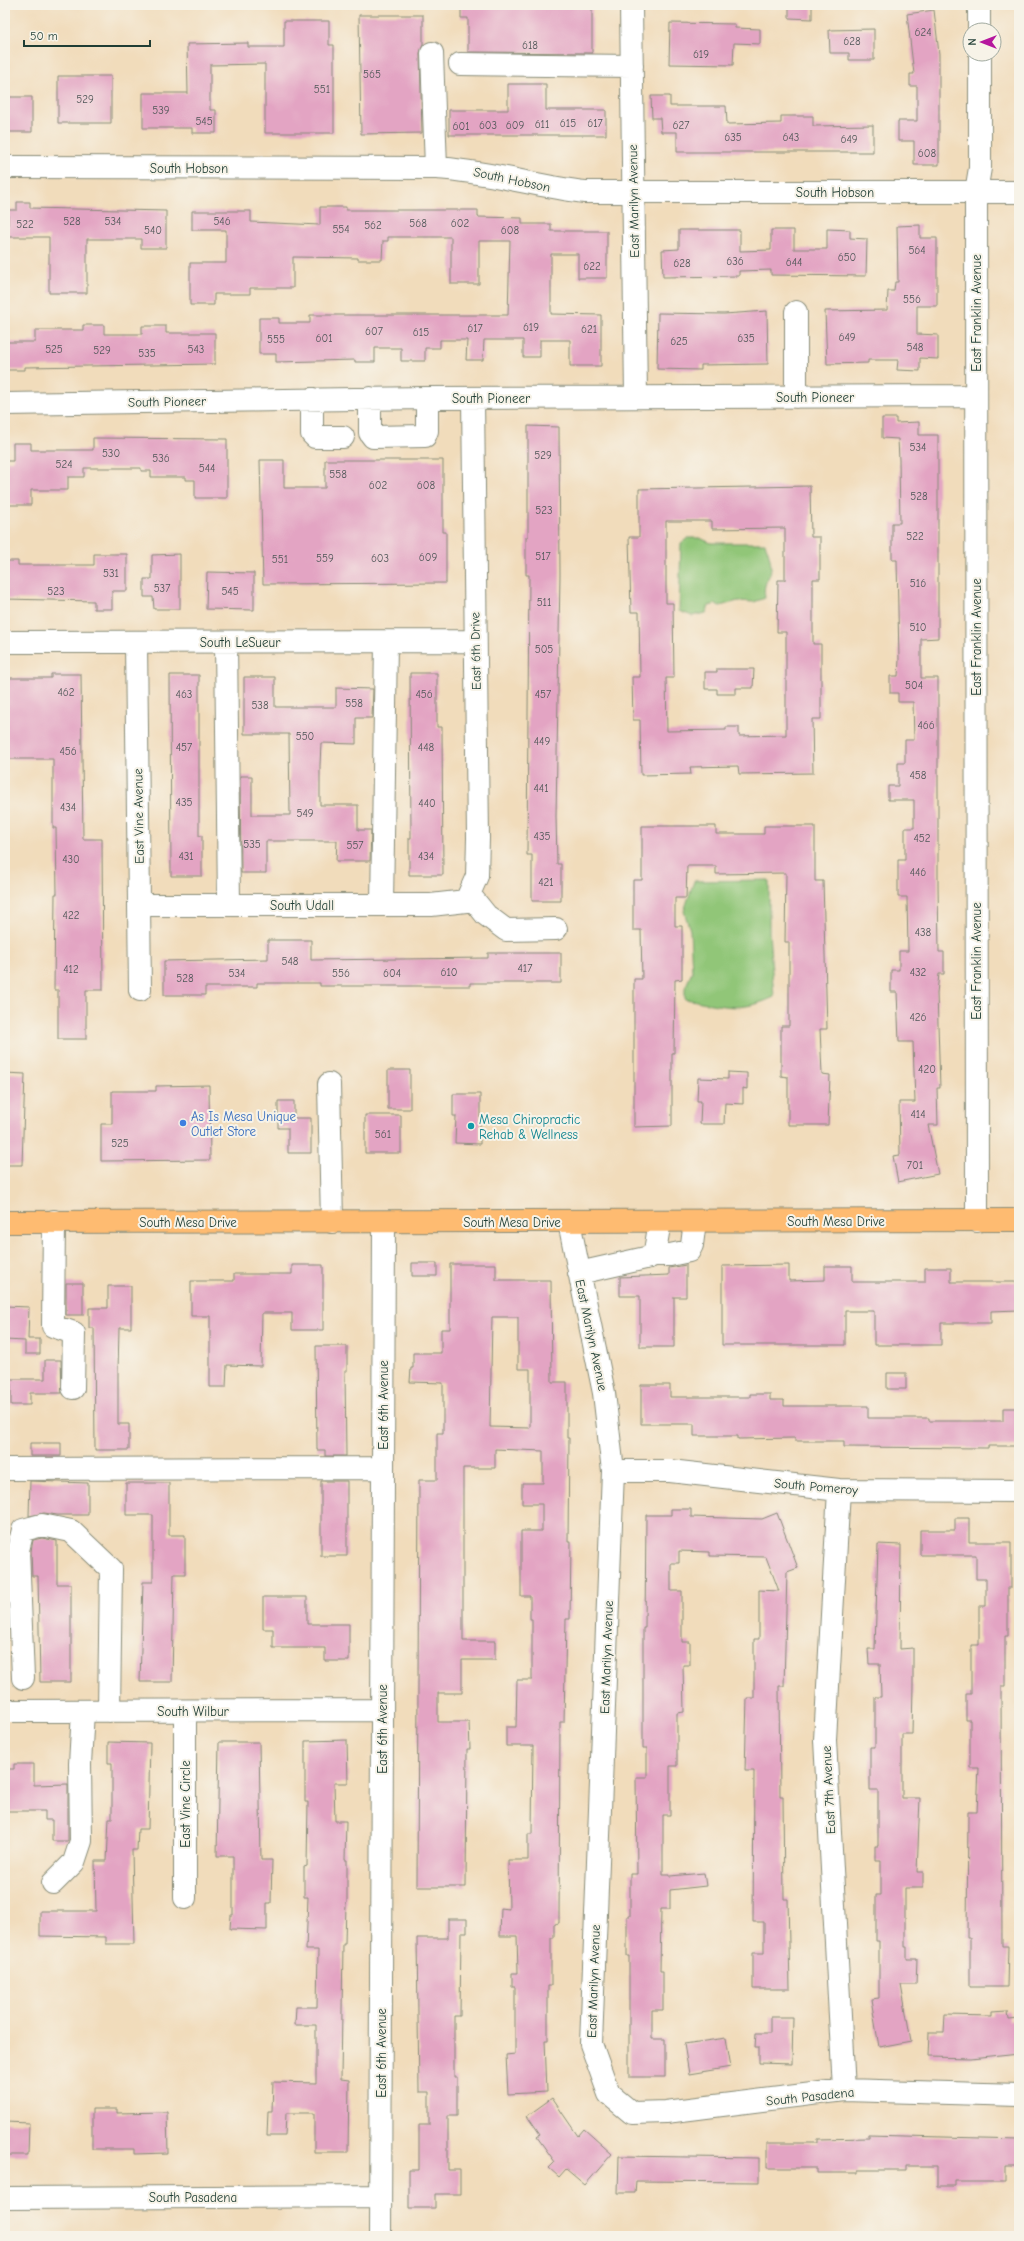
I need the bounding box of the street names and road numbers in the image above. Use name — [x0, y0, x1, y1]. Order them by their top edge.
street label: East Marilyn Avenue — [625, 144, 642, 258]
street label: South Hobson — [150, 161, 228, 176]
street label: South Hobson — [472, 164, 552, 195]
street label: South Hobson — [796, 185, 874, 200]
street label: East Franklin Avenue — [969, 254, 984, 372]
street label: South Pioneer — [776, 390, 855, 405]
street label: South Pioneer — [452, 391, 531, 406]
street label: South Pioneer — [128, 393, 207, 410]
street label: East Franklin Avenue — [969, 578, 984, 696]
street label: East 6th Drive — [467, 611, 484, 690]
street label: South LeSueur — [200, 635, 281, 650]
street label: East Vine Avenue — [130, 768, 147, 864]
street label: South Udall — [270, 898, 334, 913]
street label: East Franklin Avenue — [969, 902, 984, 1020]
street label: South Mesa Drive — [787, 1214, 885, 1229]
street label: South Mesa Drive — [139, 1215, 237, 1230]
street label: South Mesa Drive — [463, 1215, 561, 1230]
street label: East Marilyn Avenue — [572, 1278, 611, 1393]
street label: East 6th Avenue — [376, 1360, 391, 1450]
street label: South Pomeroy — [773, 1475, 859, 1498]
street label: East Marilyn Avenue — [597, 1600, 616, 1714]
street label: East 6th Avenue — [375, 1684, 390, 1774]
street label: South Wilbur — [157, 1704, 230, 1719]
street label: East 7th Avenue — [819, 1745, 838, 1835]
street label: East Vine Circle — [178, 1760, 193, 1848]
street label: East Marilyn Avenue — [584, 1924, 603, 2038]
street label: East 6th Avenue — [374, 2008, 389, 2098]
street label: South Pasadena — [765, 2084, 855, 2109]
street label: South Pasadena — [149, 2190, 237, 2205]

